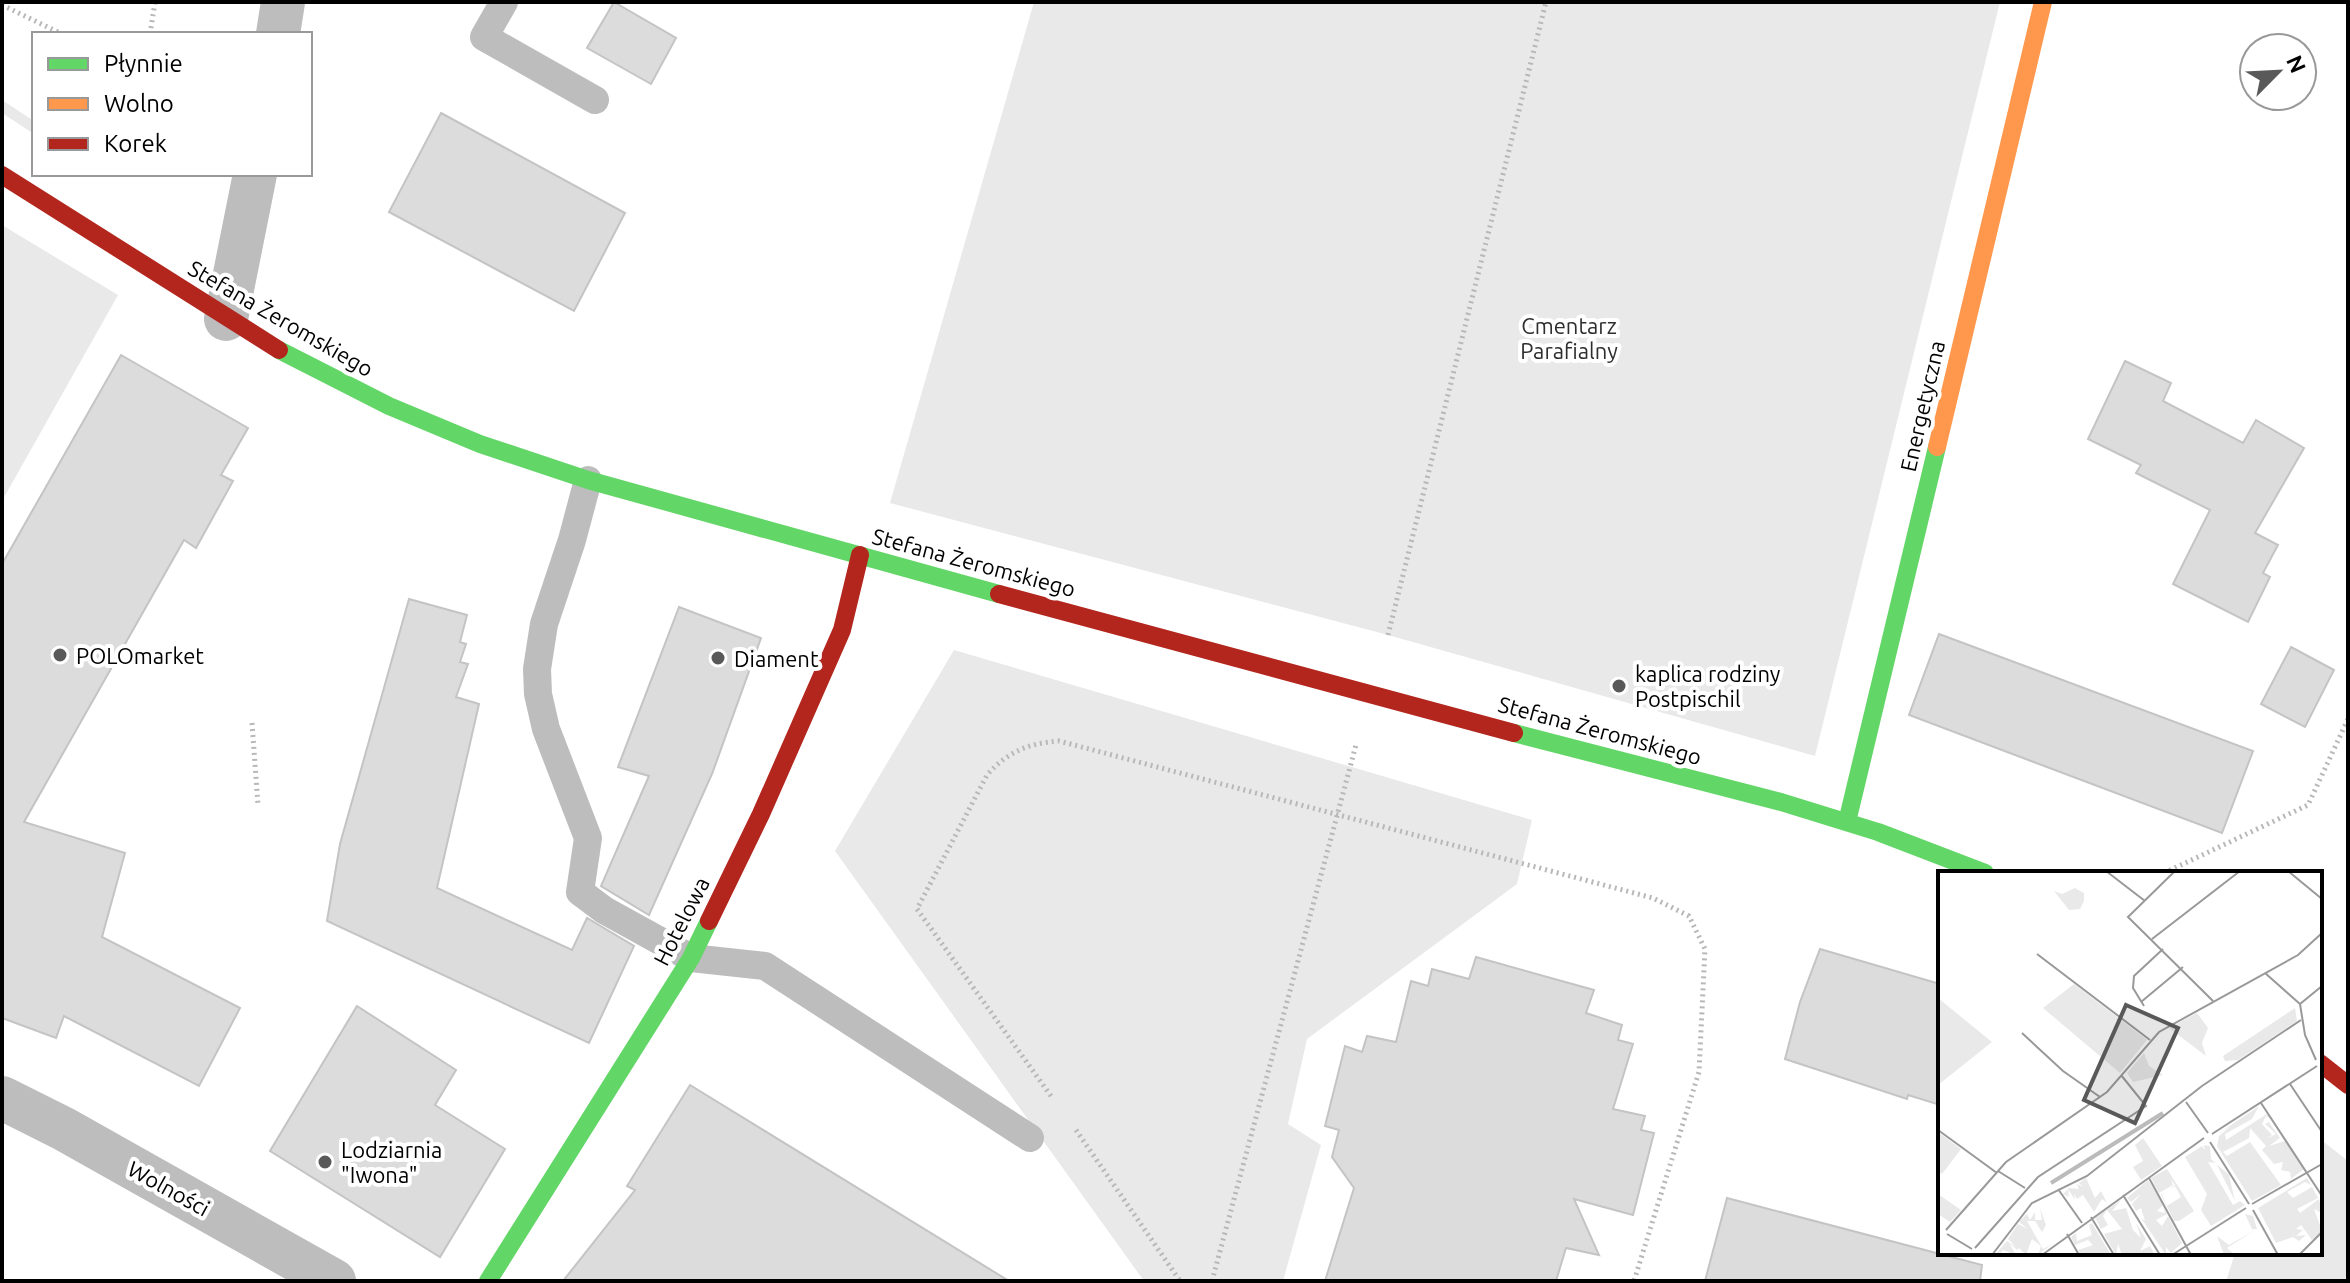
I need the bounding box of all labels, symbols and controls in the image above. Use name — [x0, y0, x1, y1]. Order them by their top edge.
legend — [32, 32, 312, 176]
north arrow — [2238, 32, 2318, 112]
text: Płynnie — [104, 50, 183, 77]
text: N — [2282, 51, 2311, 76]
text: Wolno — [104, 90, 174, 117]
text: Korek — [104, 130, 167, 157]
street label: Stefana Żeromskiego — [184, 255, 378, 381]
park label: Cmentarz Parafialny — [1520, 313, 1618, 363]
street label: Energetyczna — [1895, 338, 1949, 474]
street label: Stefana Żeromskiego — [870, 523, 1078, 601]
place label: POLOmarket — [76, 643, 204, 668]
marker: POLOmarket — [51, 646, 69, 664]
place label: Diament — [734, 646, 819, 671]
marker: Diament — [709, 649, 727, 667]
place label: kaplica rodziny Postpischil — [1635, 661, 1781, 711]
marker: kaplica rodziny Postpischil — [1610, 677, 1628, 695]
street label: Stefana Żeromskiego — [1496, 691, 1704, 769]
inset map — [1938, 871, 2322, 1255]
street label: Hotelowa — [648, 873, 714, 969]
place label: Lodziarnia "Iwona" — [341, 1137, 442, 1187]
marker: Lodziarnia "Iwona" — [316, 1153, 334, 1171]
street label: Wolności — [124, 1155, 214, 1221]

